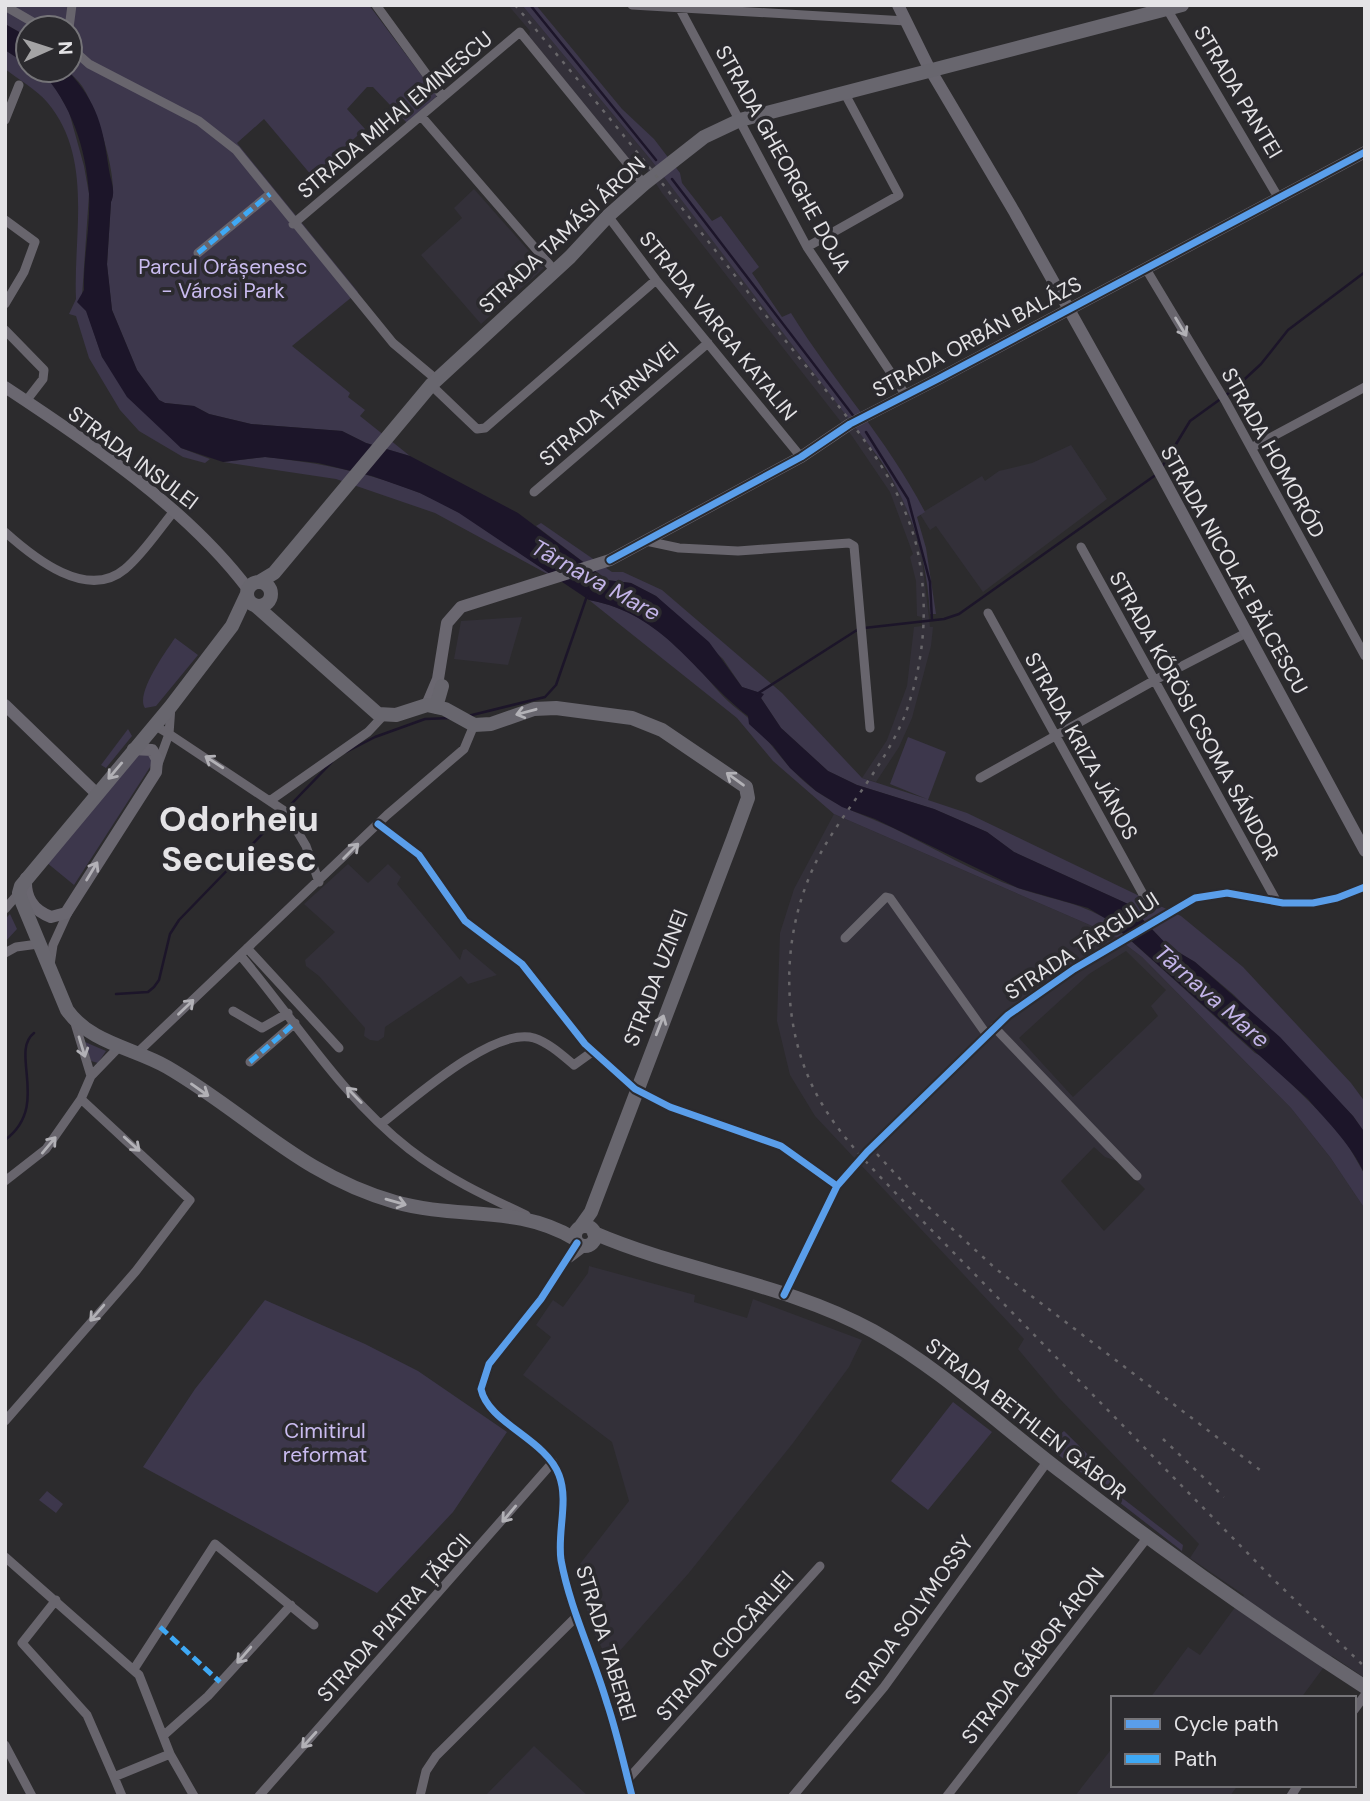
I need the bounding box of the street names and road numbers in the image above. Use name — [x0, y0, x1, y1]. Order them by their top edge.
street label: STRADA PANTEI — [1187, 20, 1289, 164]
street label: STRADA MIHAI EMINESCU — [292, 25, 498, 205]
street label: STRADA GHEORGHE DOJA — [709, 40, 857, 278]
street label: STRADA TAMÁSI ÁRON — [473, 150, 651, 320]
street label: STRADA VARGA KATALIN — [633, 226, 803, 426]
street label: STRADA ORBÁN BALÁZS — [868, 270, 1086, 404]
street label: STRADA TÂRNAVEI — [533, 335, 685, 473]
street label: STRADA HOMORÓD — [1215, 363, 1331, 543]
street label: STRADA INSULEI — [62, 400, 204, 516]
street label: STRADA NICOLAE BĂLCESCU — [1154, 441, 1314, 699]
street label: STRADA KŐRÖSI CSOMA SÁNDOR — [1103, 566, 1285, 866]
street label: STRADA KRIZA JÁNOS — [1018, 647, 1144, 845]
street label: STRADA TÂRGULUI — [1000, 886, 1164, 1006]
street label: STRADA UZINEI — [617, 906, 695, 1050]
street label: STRADA BETHLEN GÁBOR — [920, 1332, 1132, 1506]
street label: STRADA PIATRA ȚĂRCII — [311, 1528, 477, 1708]
street label: STRADA SOLYMOSSY — [838, 1530, 980, 1710]
street label: STRADA TABEREI — [569, 1562, 643, 1724]
street label: STRADA GÁBOR ÁRON — [955, 1562, 1111, 1750]
street label: STRADA CIOCÂRLIEI — [650, 1565, 800, 1727]

